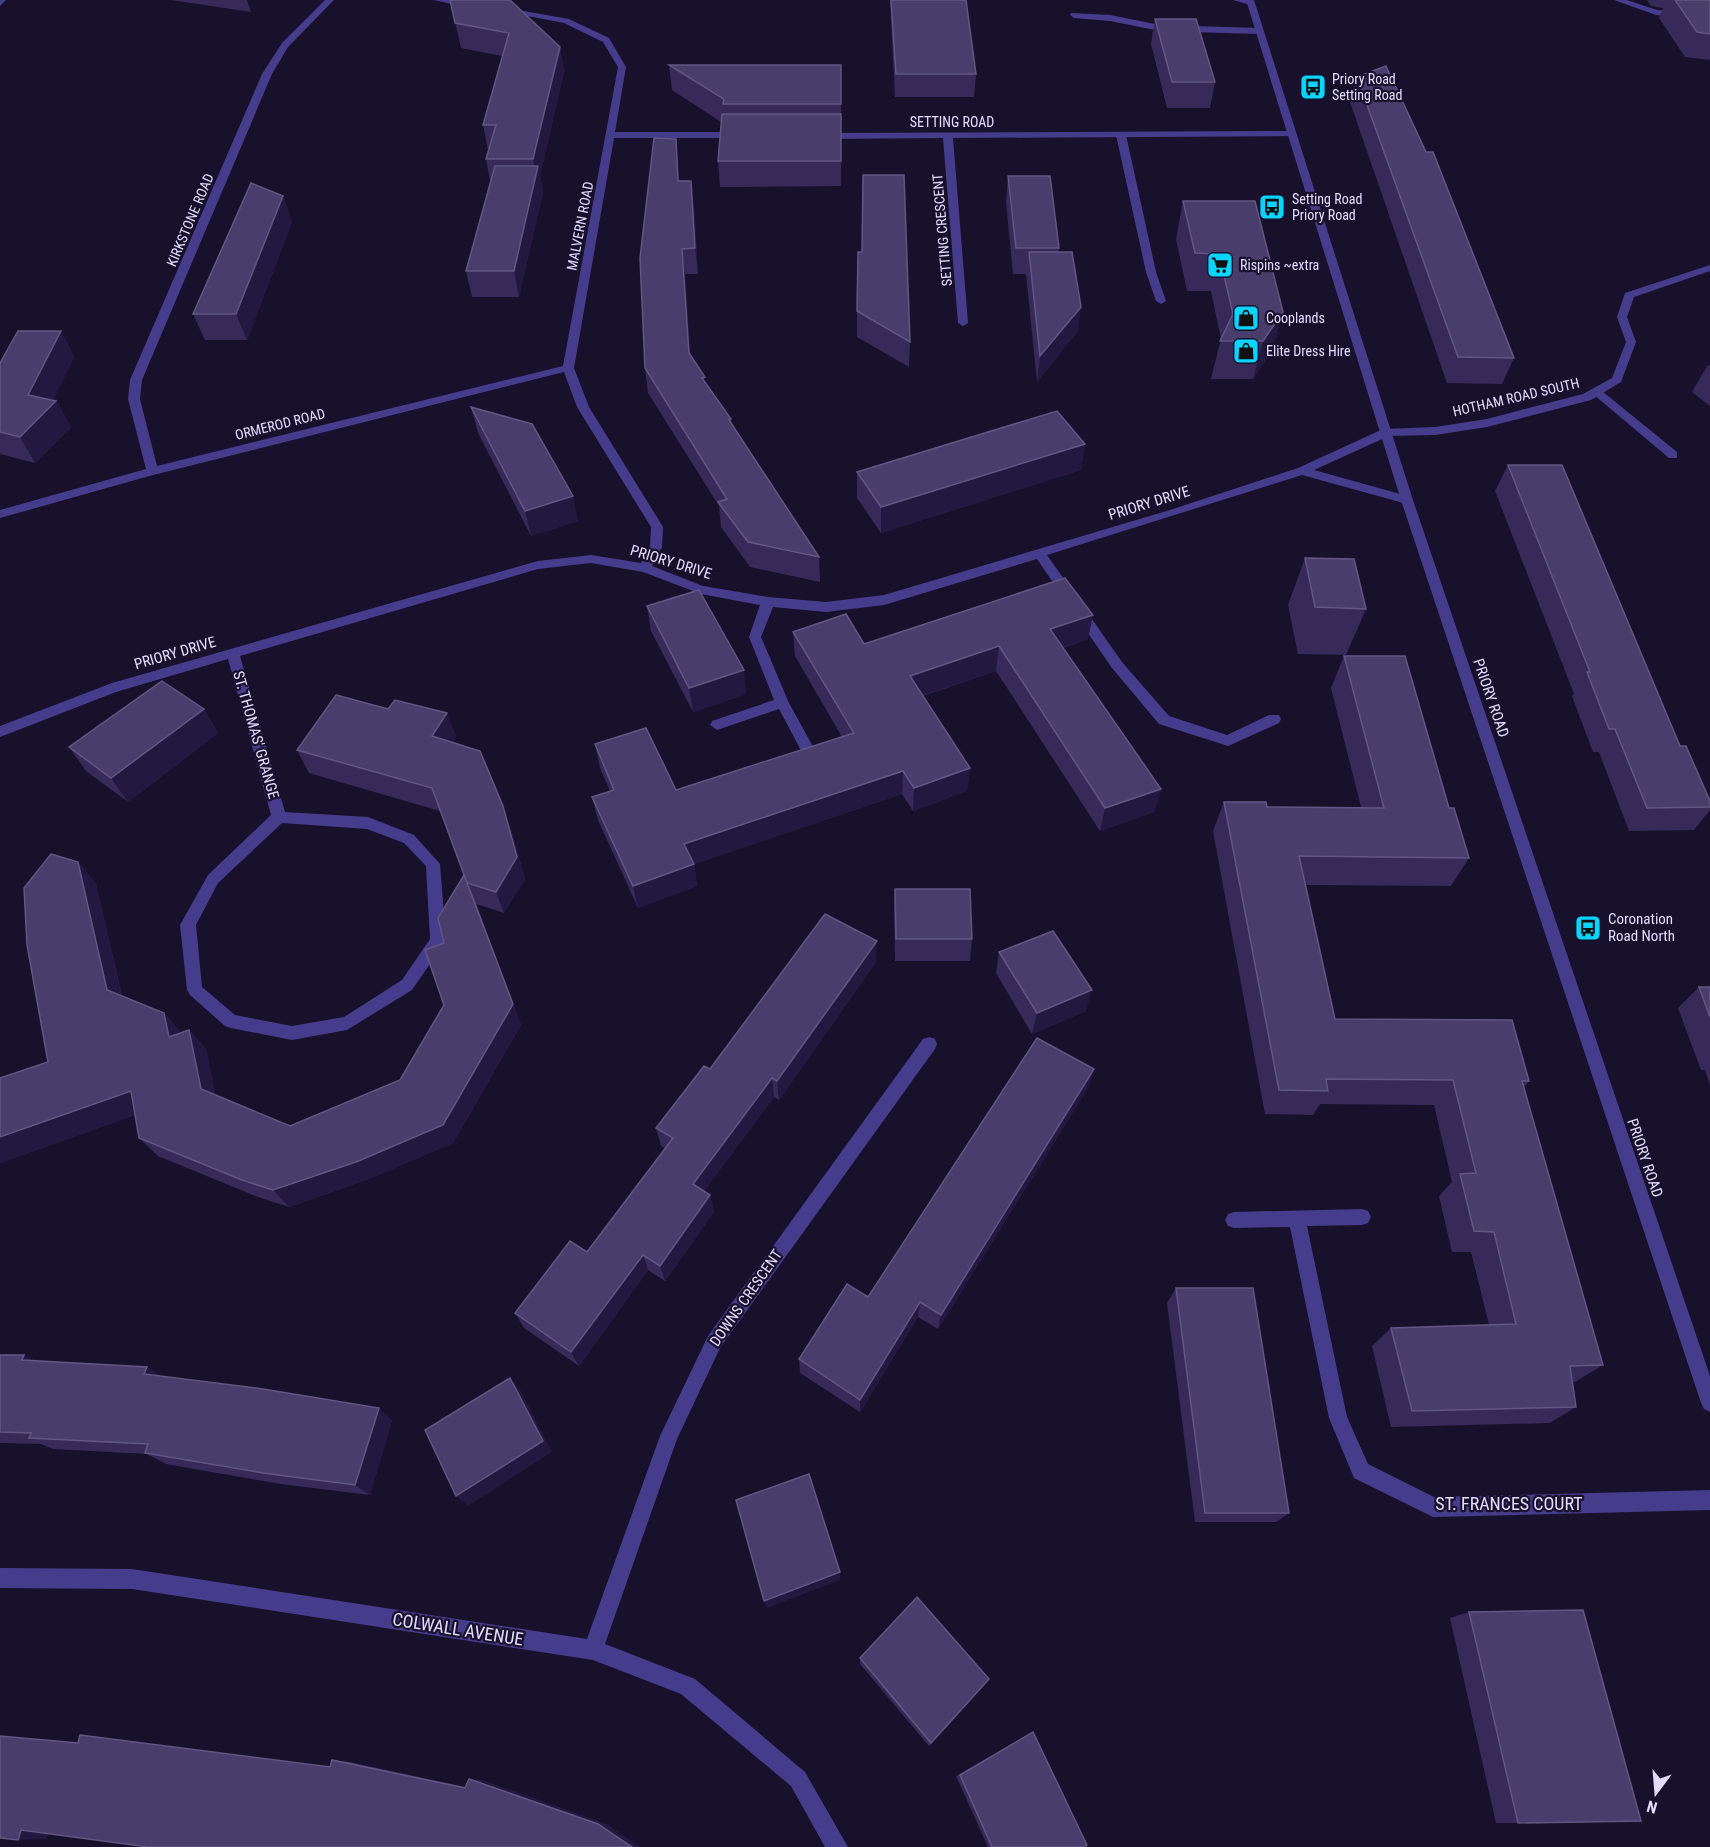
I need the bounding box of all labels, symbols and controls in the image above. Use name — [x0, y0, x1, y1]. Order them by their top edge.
place label: Priory Road Setting Road — [1332, 71, 1402, 103]
bus stop icon: Priory Road Setting Road — [1298, 72, 1328, 102]
street label: SETTING ROAD — [910, 114, 994, 130]
street label: KIRKSTONE ROAD — [163, 171, 217, 269]
street label: SETTING CRESCENT — [929, 173, 955, 287]
street label: MALVERN ROAD — [564, 180, 596, 272]
place label: Setting Road Priory Road — [1292, 191, 1362, 223]
bus stop icon: Setting Road Priory Road — [1257, 192, 1287, 222]
supermarket icon: Rispins ~extra — [1205, 250, 1235, 280]
place label: Rispins ~extra — [1240, 257, 1319, 273]
shop icon: Cooplands — [1231, 303, 1261, 333]
place label: Cooplands — [1266, 310, 1325, 326]
shop icon: Elite Dress Hire — [1231, 336, 1261, 366]
place label: Elite Dress Hire — [1266, 343, 1351, 359]
street label: HOTHAM ROAD SOUTH — [1451, 375, 1581, 419]
street label: ORMEROD ROAD — [233, 405, 327, 443]
street label: PRIORY DRIVE — [1106, 482, 1192, 524]
street label: PRIORY DRIVE — [628, 541, 714, 583]
street label: PRIORY DRIVE — [132, 633, 218, 673]
street label: PRIORY ROAD — [1469, 656, 1513, 740]
street label: ST. THOMAS' GRANGE — [229, 669, 283, 801]
place label: Coronation Road North — [1608, 910, 1675, 945]
bus stop icon: Coronation Road North — [1573, 913, 1603, 943]
street label: PRIORY ROAD — [1623, 1116, 1667, 1200]
street label: DOWNS CRESCENT — [706, 1246, 786, 1350]
street label: ST. FRANCES COURT — [1435, 1493, 1583, 1514]
street label: COLWALL AVENUE — [391, 1608, 525, 1650]
north arrow — [1626, 1763, 1686, 1823]
text: N — [1645, 1796, 1659, 1817]

